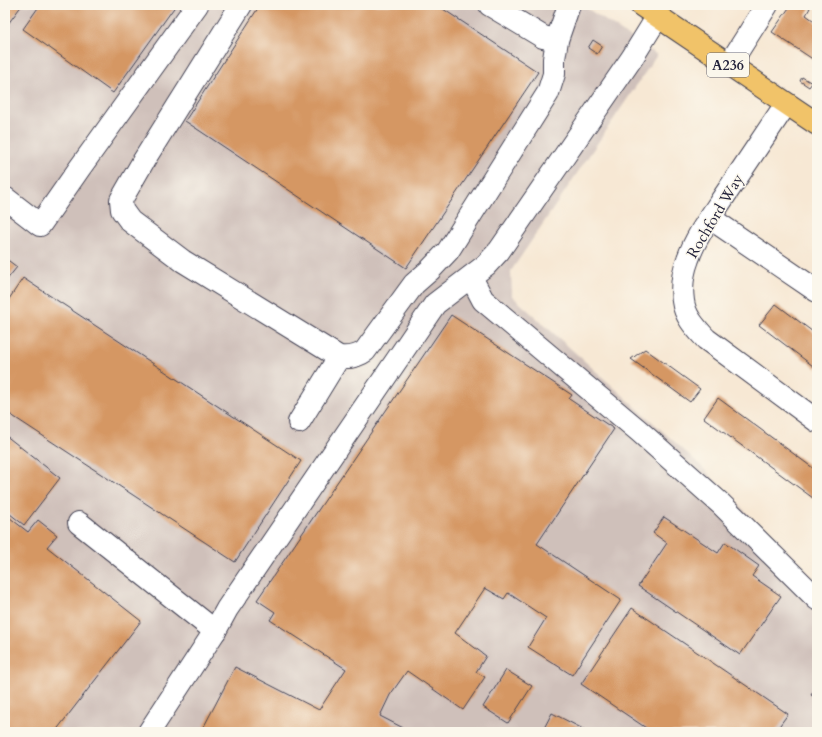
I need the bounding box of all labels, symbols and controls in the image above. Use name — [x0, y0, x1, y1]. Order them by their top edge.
road number: A236 — [707, 53, 749, 77]
street label: Rochford Way — [682, 170, 748, 262]

